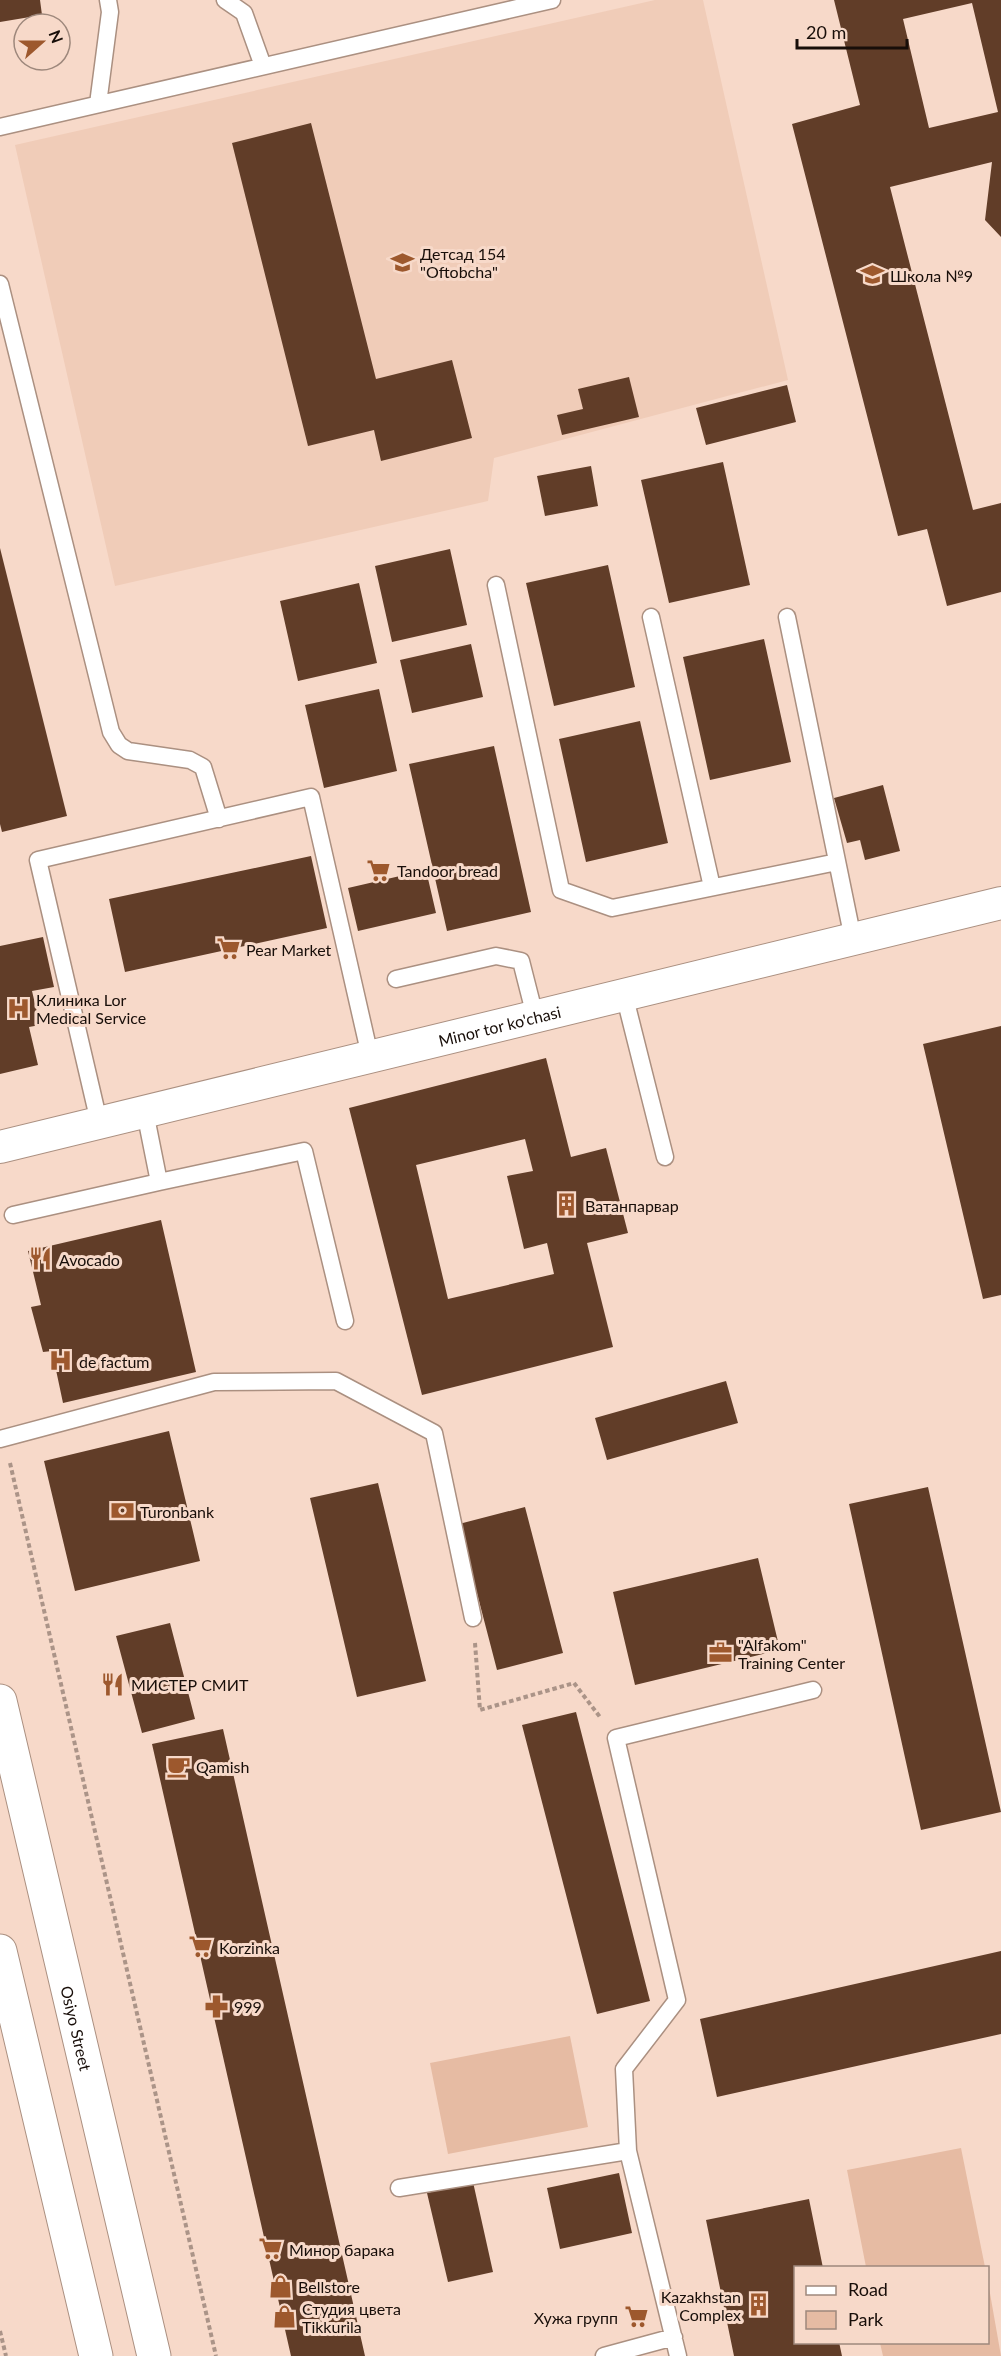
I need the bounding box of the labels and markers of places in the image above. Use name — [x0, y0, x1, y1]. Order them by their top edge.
place label: Детсад 154 "Oftobcha" — [420, 244, 506, 281]
school or university icon: Детсад 154 "Oftobcha" — [389, 249, 415, 275]
school or university icon: Школа №9 — [859, 262, 885, 288]
place label: Школа №9 — [890, 266, 973, 285]
supermarket icon: Tandoor bread — [366, 857, 392, 883]
place label: Tandoor bread — [397, 861, 498, 880]
supermarket icon: Pear Market — [215, 936, 241, 962]
place label: Pear Market — [246, 940, 332, 959]
place label: Клиника Lor Medical Service — [36, 990, 146, 1027]
hospital icon: Клиника Lor Medical Service — [5, 995, 31, 1021]
building icon: Ватанпарвар — [554, 1192, 580, 1218]
place label: Ватанпарвар — [585, 1196, 679, 1215]
restaurant icon: Avocado — [28, 1246, 54, 1272]
place label: Avocado — [59, 1250, 120, 1269]
hospital icon: de factum — [48, 1348, 74, 1374]
place label: de factum — [79, 1352, 149, 1371]
bank icon: Turonbank — [109, 1498, 135, 1524]
place label: Turonbank — [140, 1502, 215, 1521]
place label: "Alfakom" Training Center — [738, 1635, 845, 1672]
office icon: "Alfakom" Training Center — [707, 1640, 733, 1666]
restaurant icon: МИСТЕР СМИТ — [100, 1671, 126, 1697]
place label: МИСТЕР СМИТ — [131, 1675, 249, 1694]
cafe icon: Qamish — [165, 1753, 191, 1779]
place label: Qamish — [196, 1757, 249, 1776]
supermarket icon: Korzinka — [188, 1934, 214, 1960]
place label: Korzinka — [219, 1938, 280, 1957]
pharmacy icon: 999 — [203, 1993, 229, 2019]
place label: 999 — [234, 1997, 262, 2016]
supermarket icon: Минор барака — [258, 2236, 284, 2262]
place label: Минор барака — [289, 2240, 395, 2259]
shop icon: Bellstore — [267, 2273, 293, 2299]
place label: Bellstore — [298, 2277, 360, 2296]
place label: Kazakhstan Complex — [661, 2287, 741, 2324]
building icon: Kazakhstan Complex — [746, 2292, 772, 2318]
place label: Студия цвета Tikkurila — [302, 2299, 401, 2336]
shop icon: Студия цвета Tikkurila — [271, 2304, 297, 2330]
supermarket icon: Хужа групп — [623, 2304, 649, 2330]
place label: Хужа групп — [534, 2308, 618, 2327]

